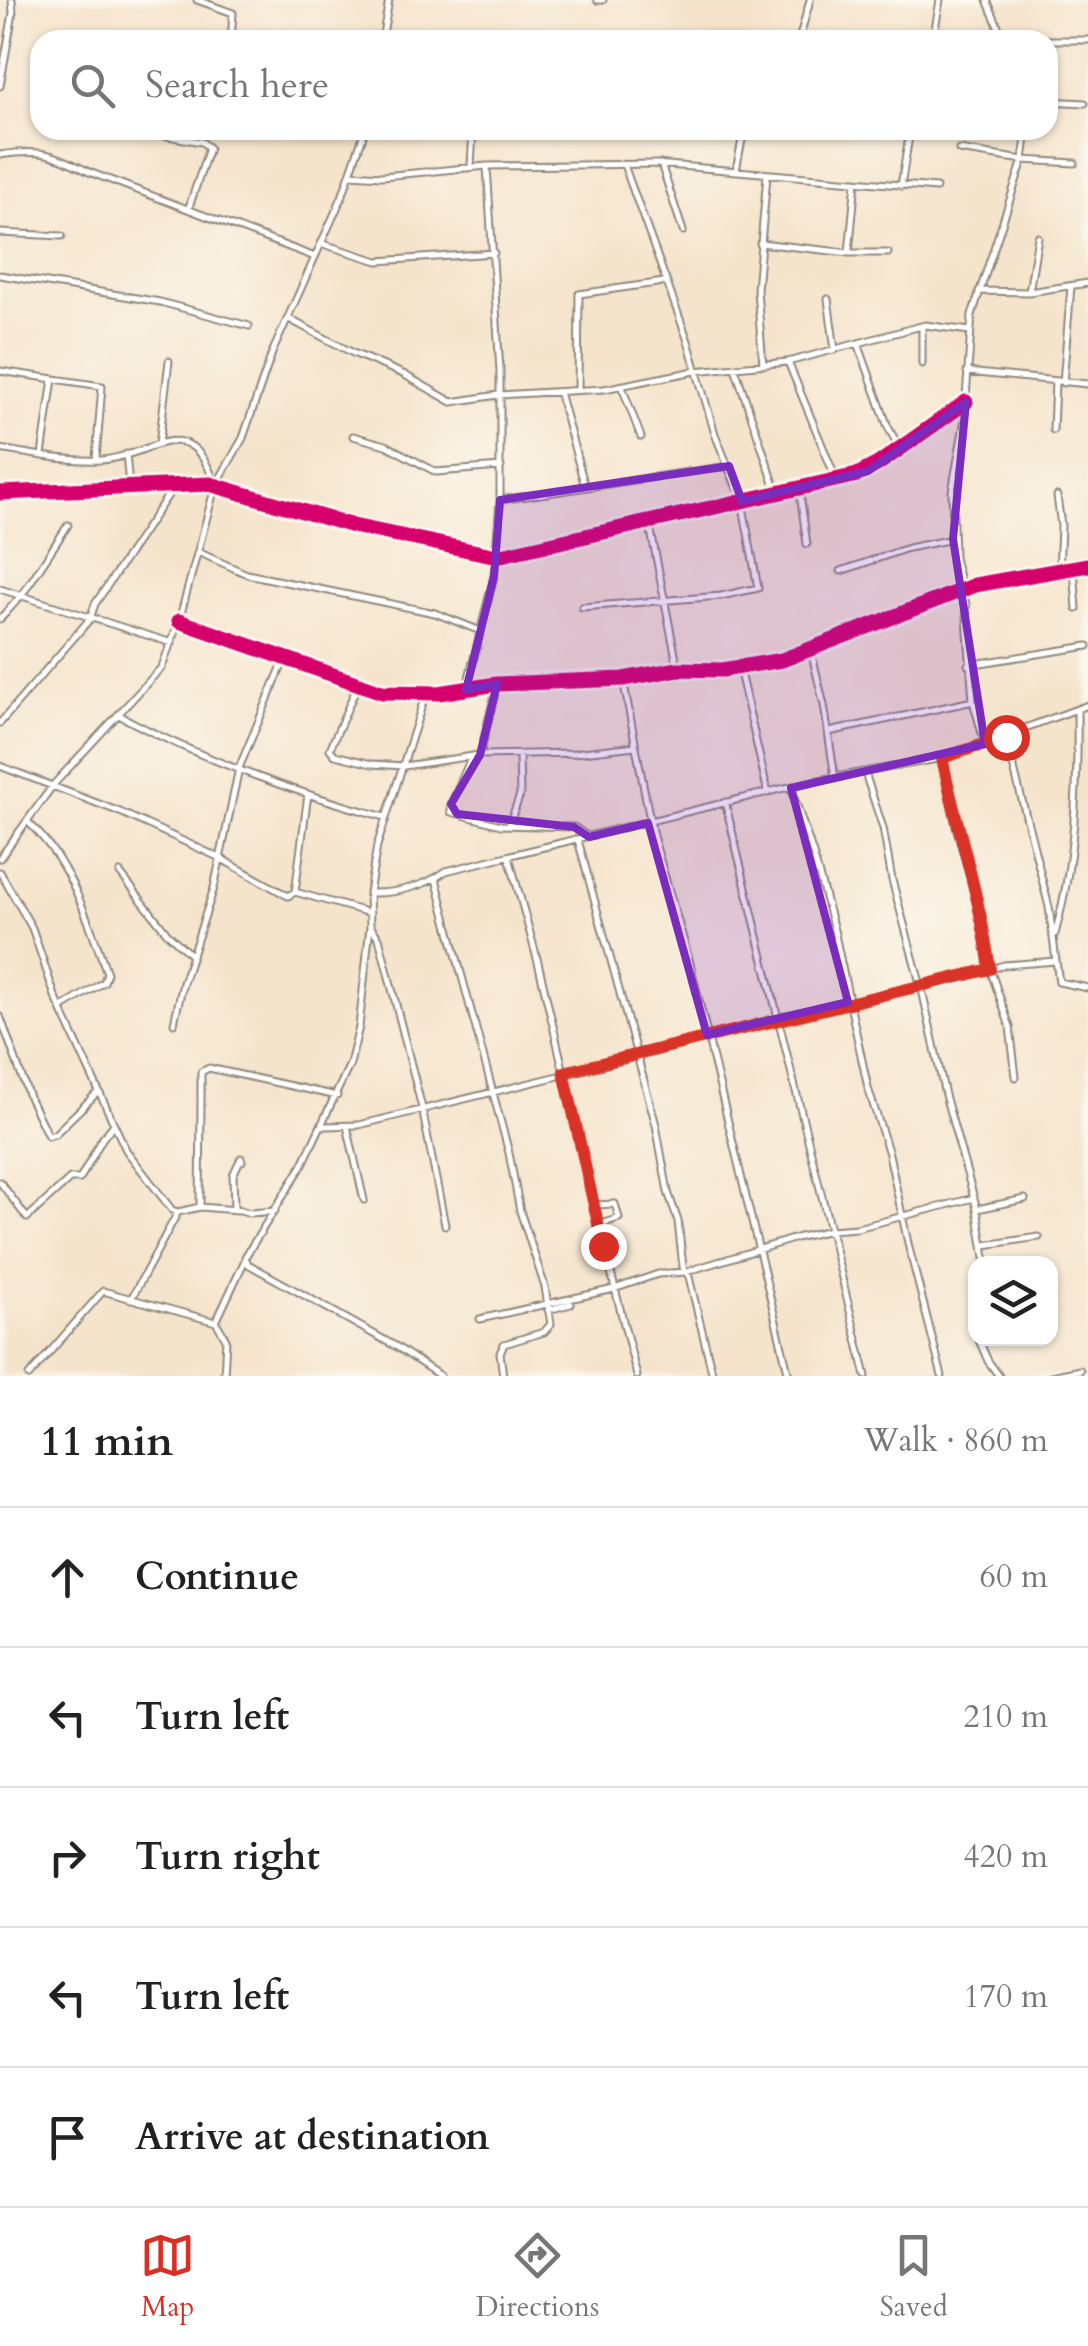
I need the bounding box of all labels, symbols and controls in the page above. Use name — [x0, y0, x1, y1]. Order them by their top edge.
search box — [30, 30, 1058, 140]
icon: search — [65, 58, 120, 113]
text: Search here — [145, 59, 329, 111]
route start — [984, 715, 1030, 761]
route end — [581, 1224, 627, 1270]
map controls — [968, 1256, 1058, 1346]
button: layers — [968, 1256, 1058, 1346]
text: 11 min — [40, 1413, 173, 1470]
text: Walk · 860 m — [863, 1419, 1048, 1463]
icon: ahead — [40, 1550, 95, 1605]
text: Continue — [135, 1551, 299, 1603]
text: 60 m — [980, 1555, 1048, 1599]
icon: left — [40, 1690, 95, 1745]
text: Turn left — [135, 1691, 289, 1743]
text: 210 m — [963, 1695, 1048, 1739]
icon: right — [40, 1830, 95, 1885]
text: Turn right — [135, 1831, 320, 1883]
text: 420 m — [963, 1835, 1048, 1879]
icon: left — [40, 1970, 95, 2025]
text: Turn left — [135, 1971, 289, 2023]
text: 170 m — [963, 1975, 1048, 2019]
icon: arrive — [40, 2110, 95, 2165]
text: Arrive at destination — [135, 2111, 490, 2163]
tab: Map — [140, 2228, 195, 2326]
tab: Directions — [476, 2228, 599, 2326]
tab: Saved — [880, 2228, 948, 2326]

